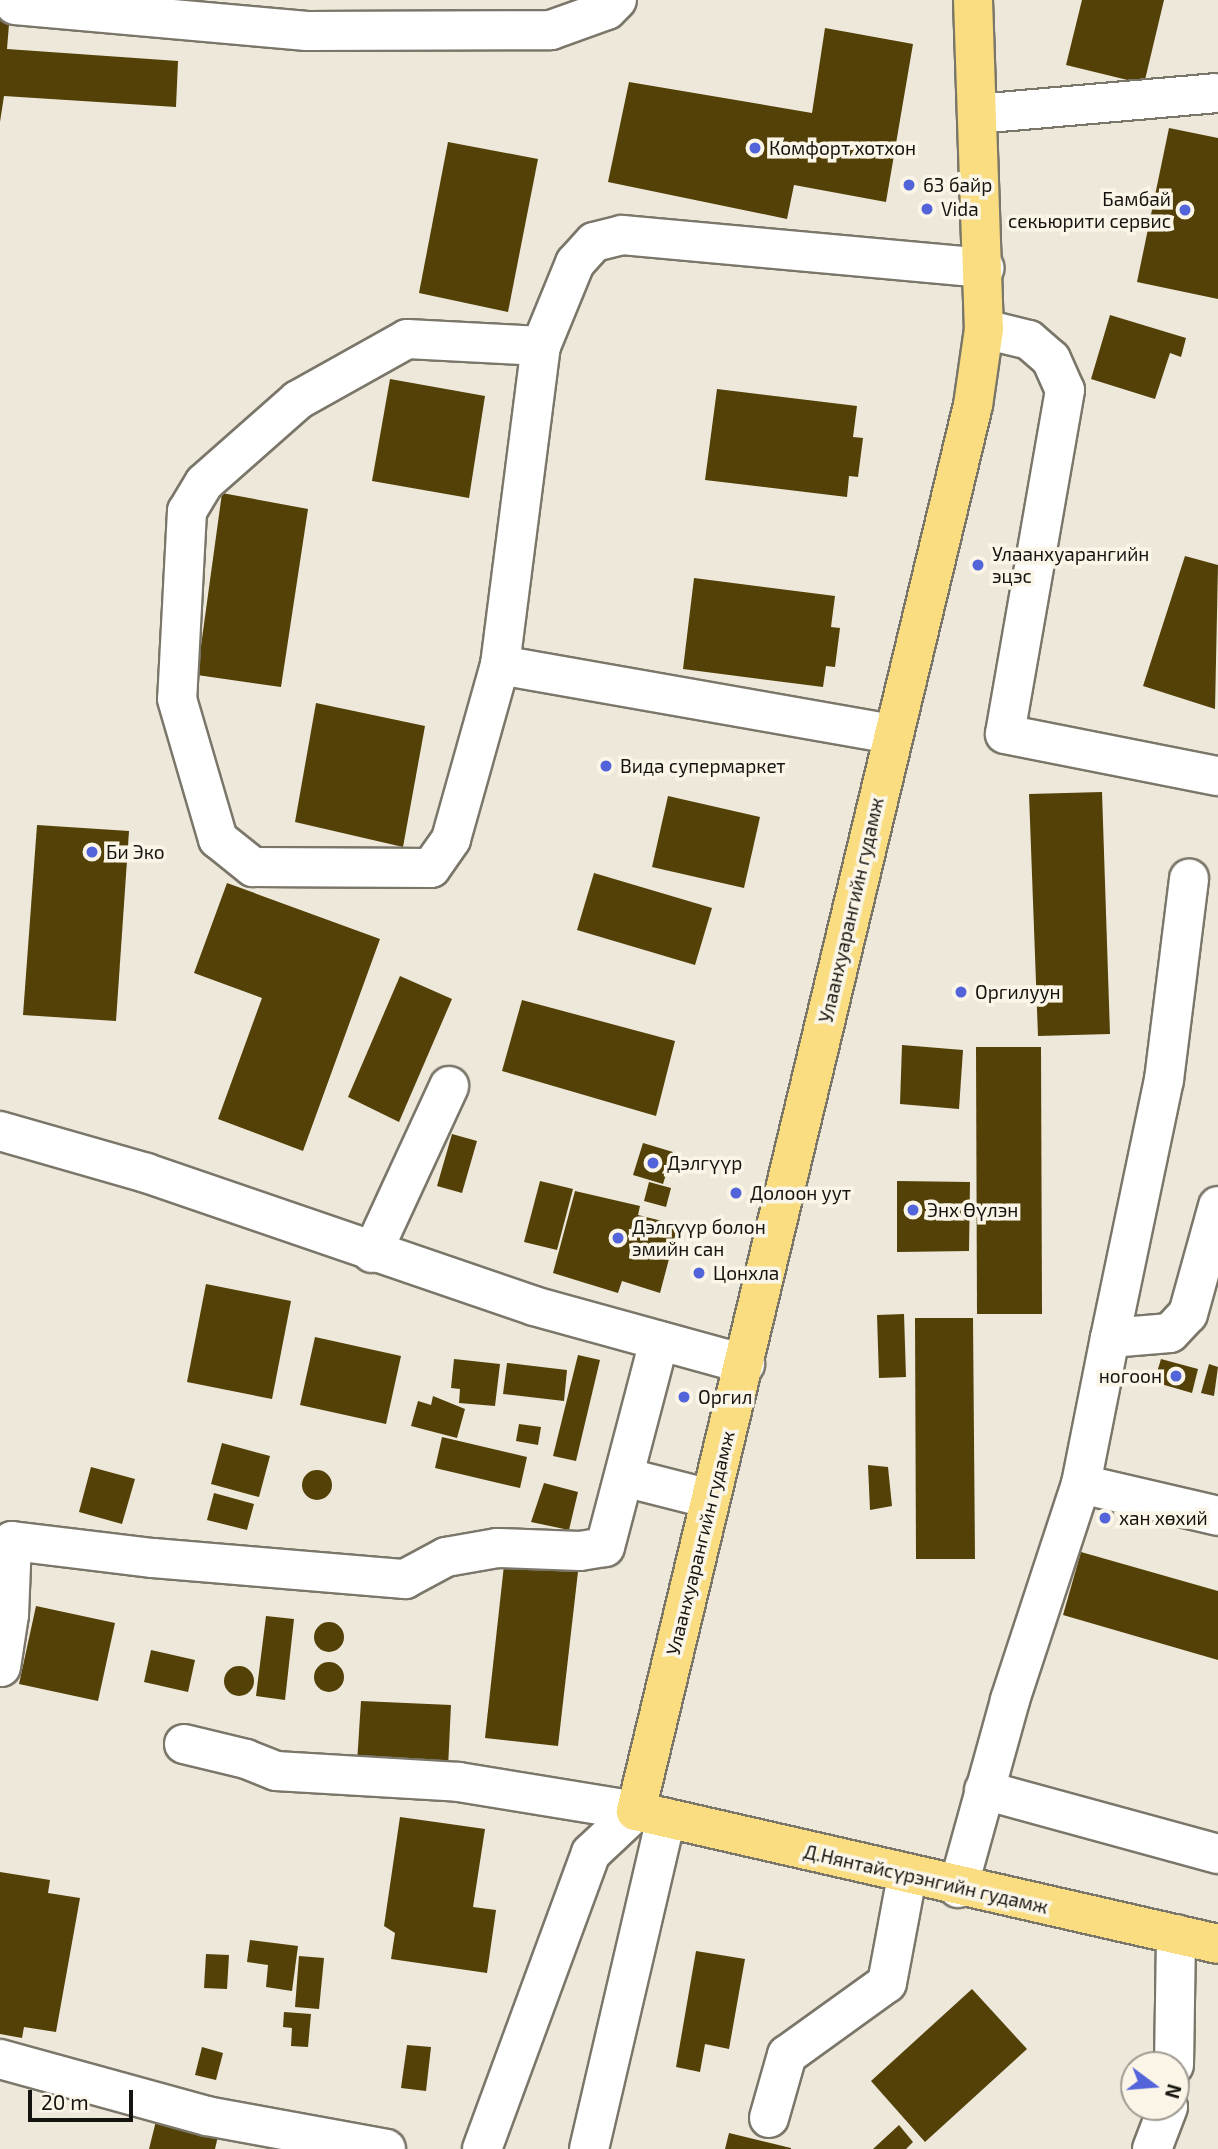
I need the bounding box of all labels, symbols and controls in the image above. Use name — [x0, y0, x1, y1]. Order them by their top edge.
place label: Комфорт хотхон — [769, 137, 916, 159]
marker: Комфорт хотхон — [747, 140, 763, 156]
place label: 63 байр — [923, 174, 992, 196]
marker: 63 байр — [901, 177, 917, 193]
place label: Бамбай секьюрити сервис — [1008, 188, 1171, 232]
place label: Vida — [941, 198, 979, 220]
marker: Vida — [919, 201, 935, 217]
marker: Бамбай секьюрити сервис — [1177, 202, 1193, 218]
place label: Улаанхуарангийн эцэс — [992, 543, 1149, 587]
marker: Улаанхуарангийн эцэс — [970, 557, 986, 573]
place label: Вида супермаркет — [620, 755, 786, 777]
marker: Вида супермаркет — [598, 758, 614, 774]
street label: Улаанхуарангийн гудамж — [814, 795, 888, 1025]
place label: Би Эко — [106, 841, 165, 863]
marker: Би Эко — [84, 844, 100, 860]
place label: Оргилуун — [975, 981, 1061, 1003]
marker: Оргилуун — [953, 984, 969, 1000]
place label: Дэлгүүр — [667, 1152, 742, 1174]
marker: Дэлгүүр — [645, 1155, 661, 1171]
place label: Долоон уут — [750, 1182, 851, 1204]
marker: Долоон уут — [728, 1185, 744, 1201]
place label: Энх Өүлэн — [927, 1199, 1018, 1221]
marker: Энх Өүлэн — [905, 1202, 921, 1218]
place label: Дэлгүүр болон эмийн сан — [632, 1216, 766, 1260]
marker: Дэлгүүр болон эмийн сан — [610, 1230, 626, 1246]
place label: Цонхла — [713, 1262, 779, 1284]
marker: Цонхла — [691, 1265, 707, 1281]
place label: ногоон — [1099, 1365, 1162, 1387]
marker: ногоон — [1168, 1368, 1184, 1384]
place label: Оргил — [698, 1386, 752, 1408]
marker: Оргил — [676, 1389, 692, 1405]
street label: Улаанхуарангийн гудамж — [661, 1428, 739, 1658]
place label: хан хөхий — [1119, 1507, 1208, 1529]
marker: хан хөхий — [1097, 1510, 1113, 1526]
street label: Д.Нянтайсүрэнгийн гудамж — [802, 1840, 1050, 1918]
north arrow — [1120, 2051, 1190, 2121]
scale bar — [32, 2076, 136, 2120]
text: N — [1161, 2082, 1187, 2101]
text: 20 m — [41, 2089, 89, 2114]

